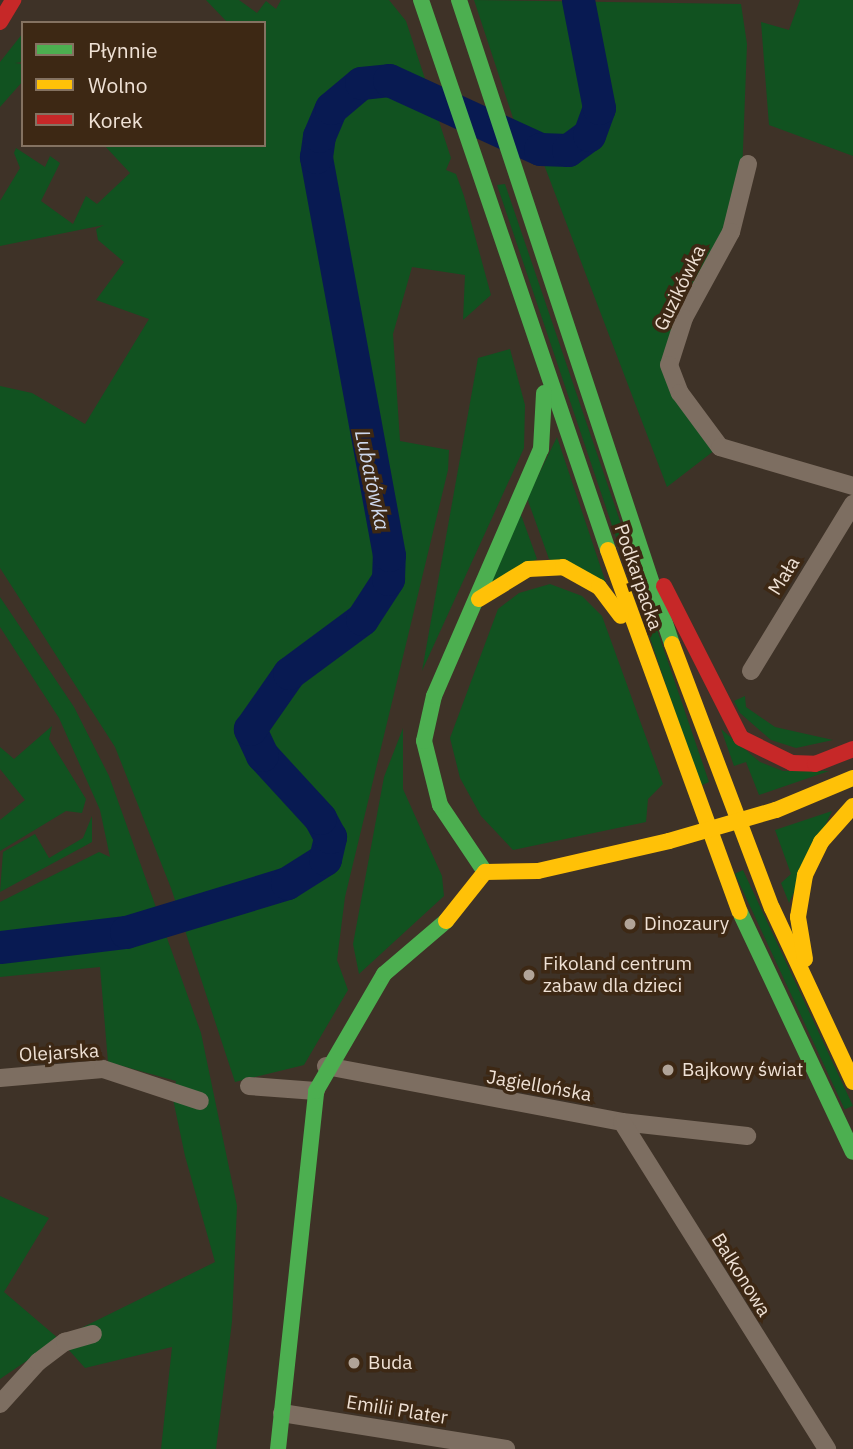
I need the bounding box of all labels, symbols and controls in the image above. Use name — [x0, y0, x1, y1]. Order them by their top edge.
legend — [21, 21, 266, 147]
text: Płynnie — [88, 36, 157, 64]
text: Wolno — [88, 71, 148, 99]
text: Korek — [88, 106, 143, 134]
street label: Guzikówka — [649, 241, 711, 335]
water label: Lubatówka — [350, 428, 396, 532]
street label: Podkarpacka — [609, 521, 667, 633]
street label: Mała — [763, 553, 805, 599]
place label: Dinozaury — [644, 913, 729, 935]
marker: Dinozaury — [622, 916, 638, 932]
place label: Fikoland centrum zabaw dla dzieci — [543, 953, 692, 997]
marker: Fikoland centrum zabaw dla dzieci — [521, 967, 537, 983]
street label: Olejarska — [18, 1040, 100, 1066]
place label: Bajkowy świat — [682, 1059, 803, 1081]
marker: Bajkowy świat — [660, 1062, 676, 1078]
street label: Jagiellońska — [485, 1066, 593, 1106]
street label: Balkonowa — [706, 1229, 776, 1321]
place label: Buda — [368, 1352, 412, 1374]
marker: Buda — [346, 1355, 362, 1371]
street label: Emilii Plater — [345, 1391, 449, 1429]

